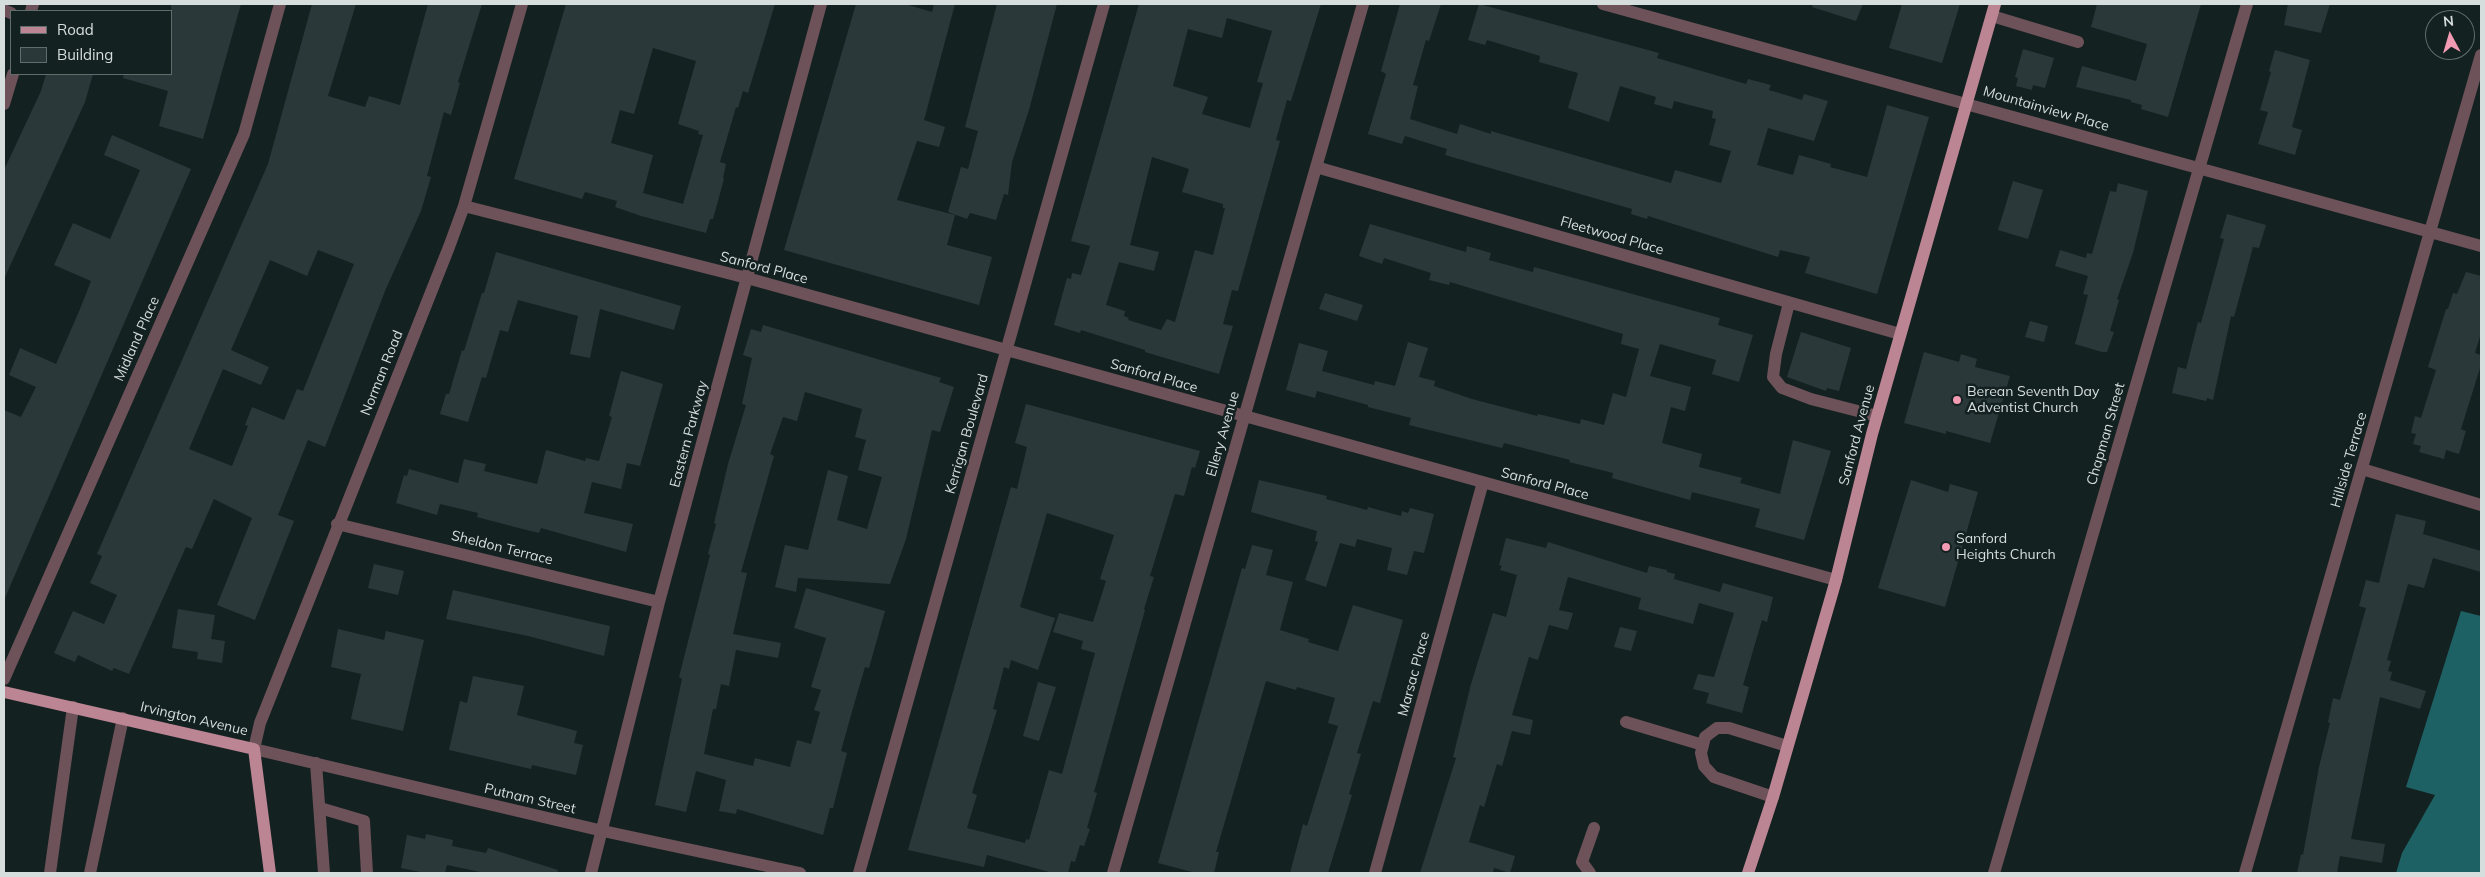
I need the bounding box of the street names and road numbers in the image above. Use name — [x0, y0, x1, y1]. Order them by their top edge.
street label: Mountainview Place — [1981, 83, 2111, 135]
street label: Fleetwood Place — [1558, 213, 1666, 259]
street label: Sanford Place — [718, 248, 810, 288]
street label: Midland Place — [111, 294, 163, 384]
street label: Norman Road — [357, 328, 407, 418]
street label: Sanford Place — [1108, 356, 1200, 396]
street label: Kerrigan Boulevard — [942, 372, 992, 496]
street label: Eastern Parkway — [667, 379, 711, 489]
street label: Chapman Street — [2083, 381, 2129, 487]
street label: Sanford Avenue — [1835, 383, 1879, 487]
street label: Ellery Avenue — [1203, 389, 1243, 479]
street label: Hillside Terrace — [2327, 410, 2371, 510]
street label: Sanford Place — [1499, 464, 1591, 504]
street label: Sheldon Terrace — [449, 527, 555, 569]
street label: Marsac Place — [1395, 630, 1433, 718]
street label: Irvington Avenue — [139, 698, 249, 740]
street label: Putnam Street — [483, 780, 577, 818]

